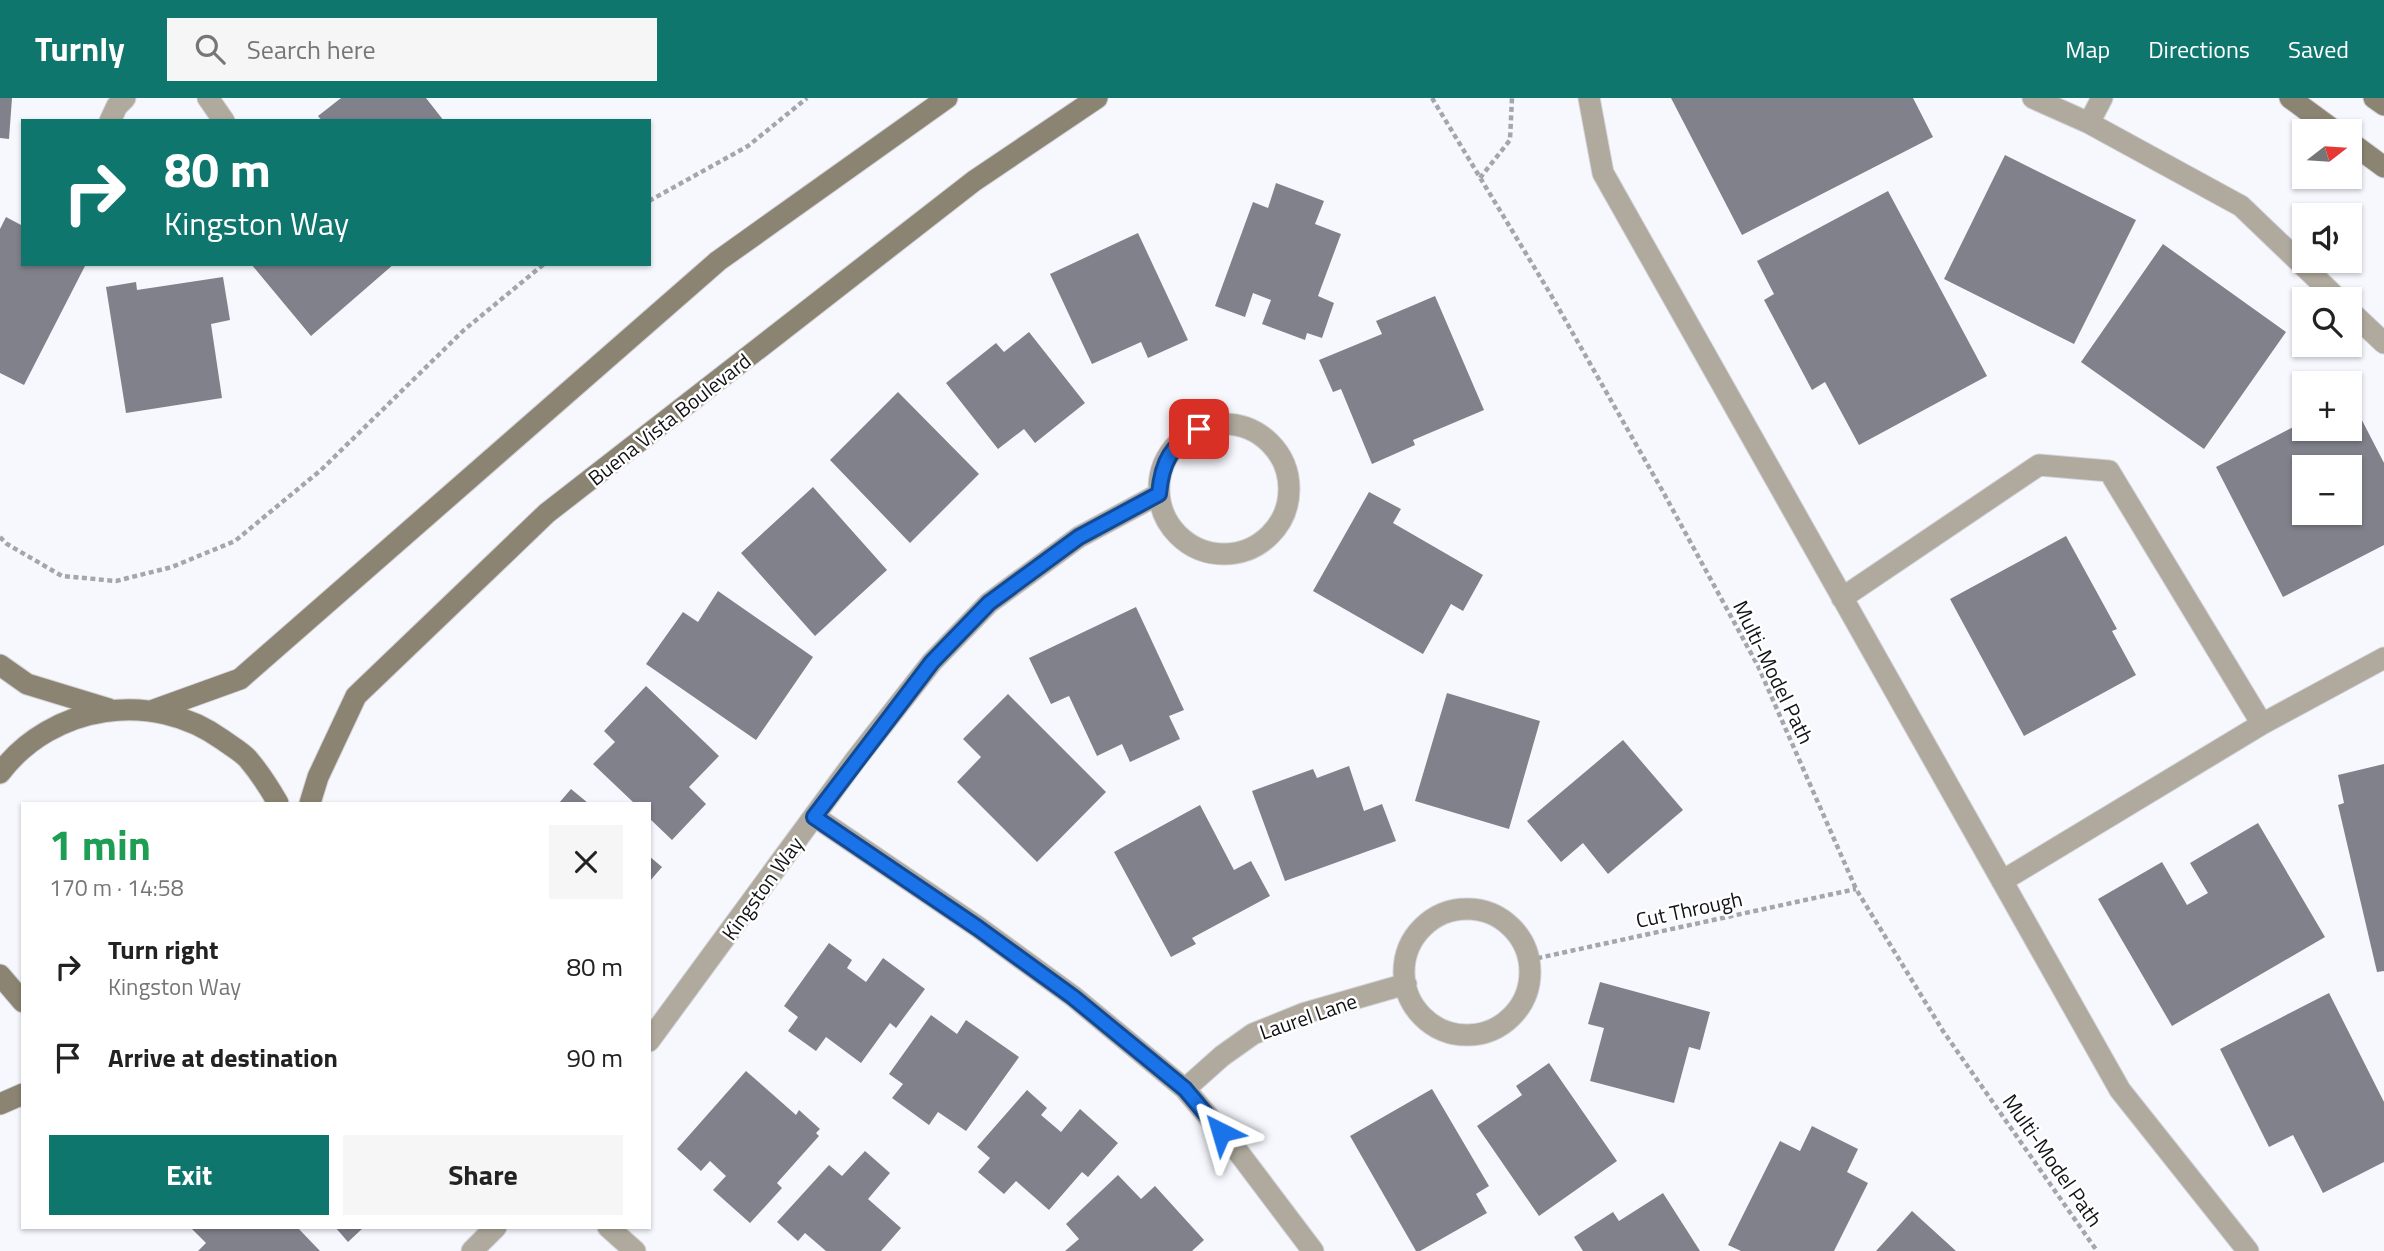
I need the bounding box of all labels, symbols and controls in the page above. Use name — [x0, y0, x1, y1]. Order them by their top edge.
search box — [167, 18, 657, 81]
text: Turnly — [35, 24, 125, 74]
icon: search — [191, 30, 229, 68]
text: Search here — [247, 30, 376, 69]
text: Map — [2065, 31, 2110, 67]
text: Directions — [2148, 31, 2250, 67]
text: Saved — [2288, 31, 2349, 67]
north arrow — [2292, 119, 2362, 189]
map controls — [2292, 119, 2362, 525]
text: 80 m — [164, 131, 271, 206]
icon: right — [49, 147, 140, 238]
text: Kingston Way — [164, 199, 349, 247]
button: sound — [2292, 203, 2362, 273]
button: search — [2292, 287, 2362, 357]
street label: Buena Vista Boulevard — [581, 345, 757, 493]
button: + — [2292, 371, 2362, 441]
pin — [1169, 399, 1229, 459]
icon: arrive — [1180, 410, 1218, 448]
button: − — [2292, 455, 2362, 525]
street label: Multi-Model Path — [1725, 595, 1823, 749]
text: 1 min — [49, 812, 151, 876]
button: close — [549, 825, 623, 899]
street label: Kingston Way — [713, 829, 811, 947]
text: 170 m · 14:58 — [49, 870, 184, 905]
street label: Cut Through — [1633, 882, 1745, 936]
text: Turn right — [108, 930, 219, 969]
text: 80 m — [566, 947, 623, 986]
icon: right — [49, 948, 87, 986]
text: Kingston Way — [108, 969, 241, 1004]
street label: Laurel Lane — [1255, 984, 1361, 1048]
text: Arrive at destination — [108, 1038, 338, 1077]
text: 90 m — [566, 1038, 623, 1077]
icon: arrive — [49, 1039, 87, 1077]
street label: Multi-Model Path — [1995, 1087, 2111, 1233]
position arrow — [1184, 1095, 1258, 1169]
button: Exit — [49, 1135, 329, 1215]
button: Share — [343, 1135, 623, 1215]

